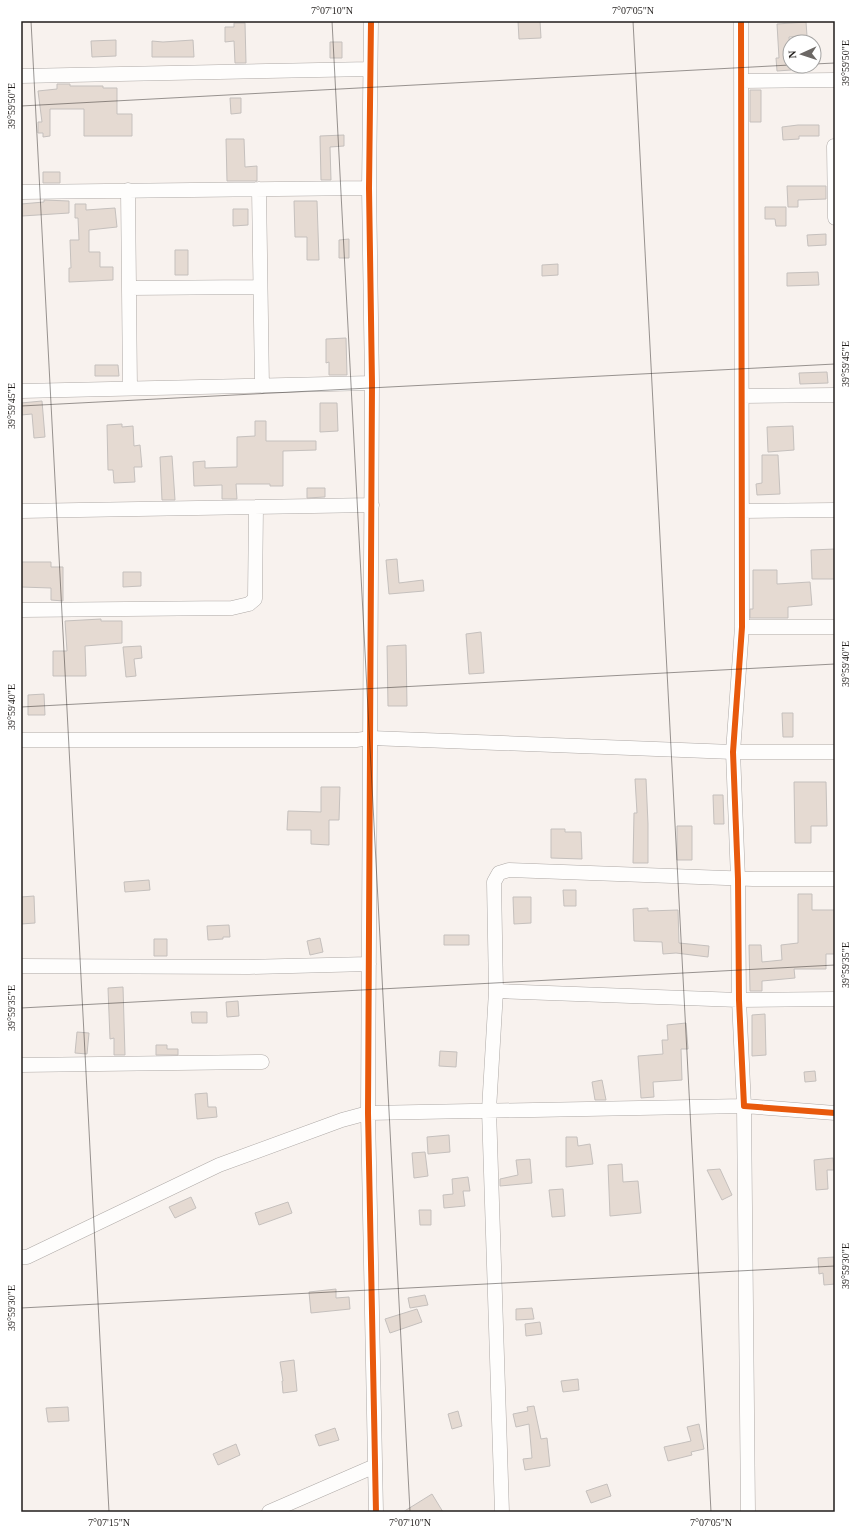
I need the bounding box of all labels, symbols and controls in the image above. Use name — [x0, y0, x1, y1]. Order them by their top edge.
text: 7°07'10"N — [311, 5, 353, 16]
text: 7°07'05"N — [612, 5, 654, 16]
north arrow — [782, 34, 822, 74]
text: 39°59'50"E — [840, 40, 851, 86]
text: N — [786, 50, 798, 59]
text: 39°59'50"E — [6, 83, 17, 129]
text: 39°59'45"E — [840, 341, 851, 387]
text: 39°59'45"E — [6, 383, 17, 429]
text: 39°59'40"E — [840, 641, 851, 687]
text: 39°59'40"E — [6, 684, 17, 730]
text: 39°59'35"E — [840, 942, 851, 988]
text: 39°59'35"E — [6, 985, 17, 1031]
text: 39°59'30"E — [840, 1243, 851, 1289]
text: 39°59'30"E — [6, 1285, 17, 1331]
text: 7°07'15"N — [88, 1517, 130, 1528]
text: 7°07'10"N — [389, 1517, 431, 1528]
text: 7°07'05"N — [690, 1517, 732, 1528]

